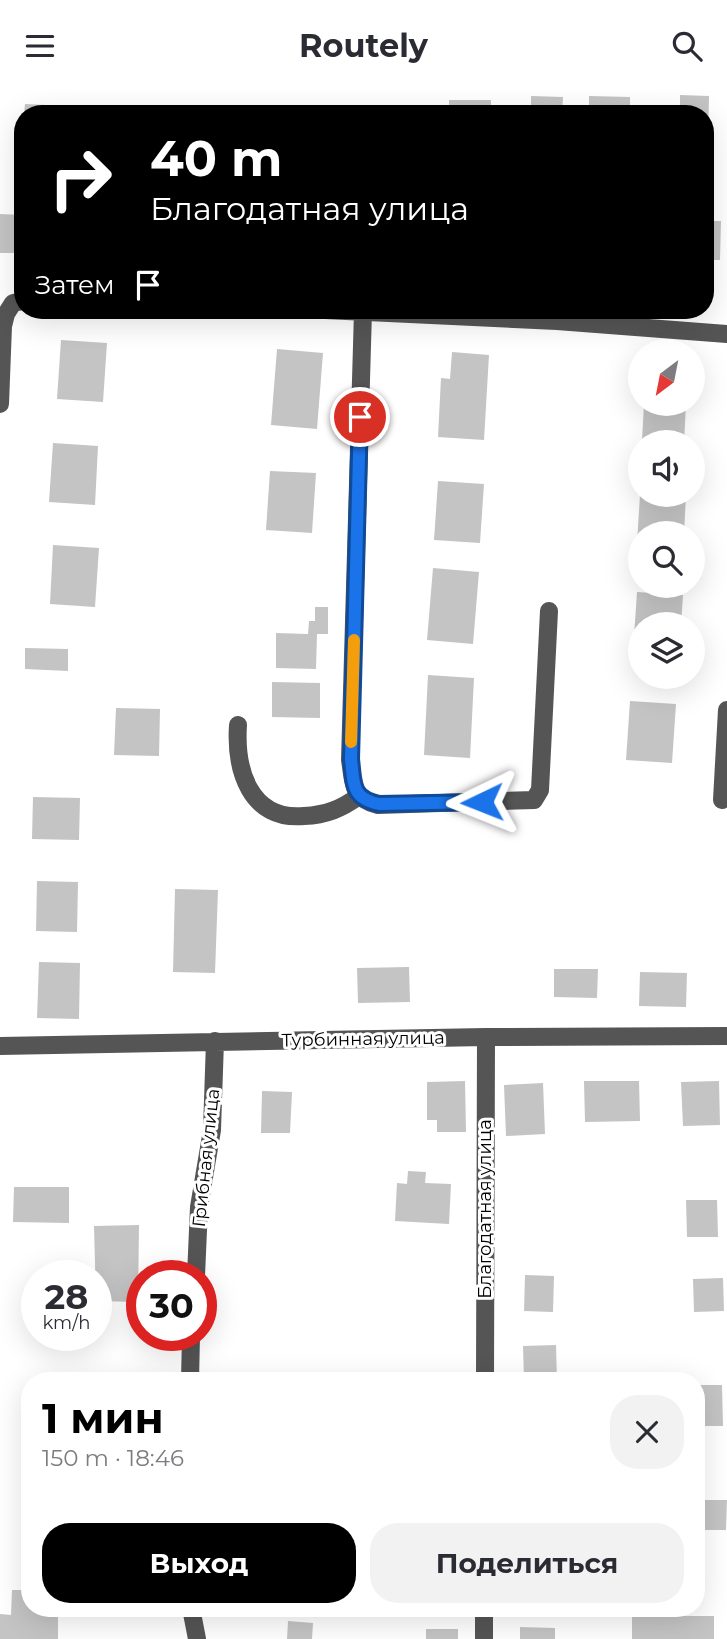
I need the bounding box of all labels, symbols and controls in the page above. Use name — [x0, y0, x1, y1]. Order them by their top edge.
text: Routely — [299, 26, 428, 65]
icon: menu — [21, 27, 59, 65]
icon: search — [668, 27, 706, 65]
text: 40 m — [150, 129, 282, 188]
icon: right — [35, 133, 126, 224]
text: Благодатная улица — [150, 189, 469, 228]
icon: arrive — [129, 266, 167, 304]
text: Затем — [35, 269, 115, 301]
north arrow — [628, 339, 705, 417]
map controls — [628, 339, 705, 689]
pin — [330, 387, 390, 447]
icon: arrive — [341, 398, 379, 436]
button: sound — [628, 430, 705, 507]
button: search — [628, 521, 705, 598]
button: layers — [628, 612, 705, 689]
position arrow — [445, 765, 519, 839]
street label: Турбинная улица — [281, 1027, 445, 1051]
street label: Грибная улица — [188, 1088, 224, 1228]
street label: Благодатная улица — [474, 1119, 496, 1299]
speed limit sign: 30 — [126, 1260, 217, 1351]
text: 28 — [45, 1275, 88, 1318]
text: km/h — [42, 1312, 91, 1334]
text: 1 мин — [42, 1392, 164, 1444]
button: close — [610, 1395, 684, 1469]
text: 150 m · 18:46 — [42, 1444, 184, 1472]
button: Выход — [42, 1523, 356, 1603]
button: Поделиться — [370, 1523, 684, 1603]

